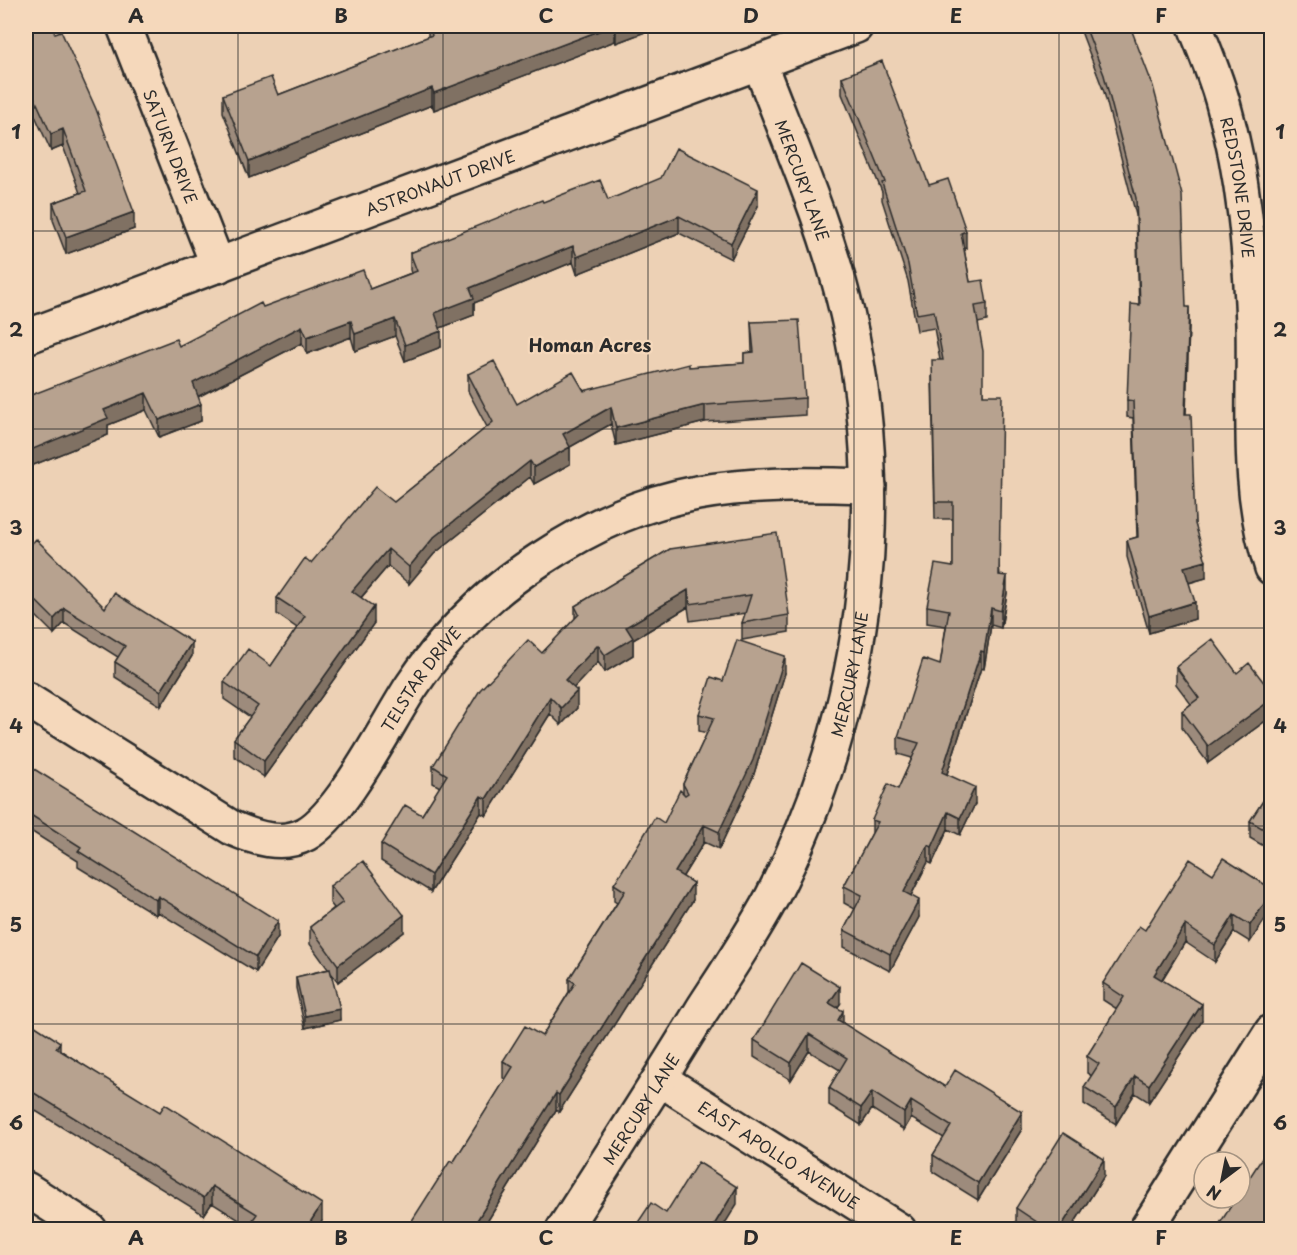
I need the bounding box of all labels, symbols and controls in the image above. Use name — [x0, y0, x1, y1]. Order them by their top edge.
text: A — [128, 0, 144, 30]
text: B — [334, 0, 348, 30]
text: C — [538, 0, 554, 30]
text: D — [743, 0, 759, 30]
text: E — [950, 0, 962, 30]
text: F — [1155, 0, 1167, 30]
street label: SATURN DRIVE — [138, 85, 204, 207]
street label: REDSTONE DRIVE — [1215, 114, 1261, 259]
text: 1 — [11, 116, 21, 146]
street label: MERCURY LANE — [770, 116, 836, 244]
text: 1 — [1275, 116, 1285, 146]
street label: ASTRONAUT DRIVE — [362, 143, 518, 221]
text: 2 — [9, 314, 23, 344]
text: 2 — [1273, 314, 1287, 344]
district label: Homan Acres — [529, 331, 651, 358]
text: 3 — [9, 512, 23, 542]
text: 3 — [1273, 512, 1287, 542]
street label: MERCURY LANE — [824, 610, 873, 740]
street label: TELSTAR DRIVE — [375, 621, 466, 736]
text: 4 — [9, 710, 23, 740]
text: 4 — [1273, 710, 1287, 740]
text: 5 — [10, 909, 22, 939]
text: 5 — [1274, 909, 1286, 939]
street label: MERCURY LANE — [596, 1048, 685, 1169]
street label: EAST APOLLO AVENUE — [694, 1094, 864, 1214]
text: 6 — [9, 1107, 23, 1137]
text: 6 — [1273, 1107, 1287, 1137]
north arrow — [1192, 1150, 1252, 1210]
text: N — [1202, 1180, 1225, 1207]
text: A — [128, 1222, 144, 1252]
text: B — [334, 1222, 348, 1252]
text: C — [538, 1222, 554, 1252]
text: D — [743, 1222, 759, 1252]
text: E — [950, 1222, 962, 1252]
text: F — [1155, 1222, 1167, 1252]

